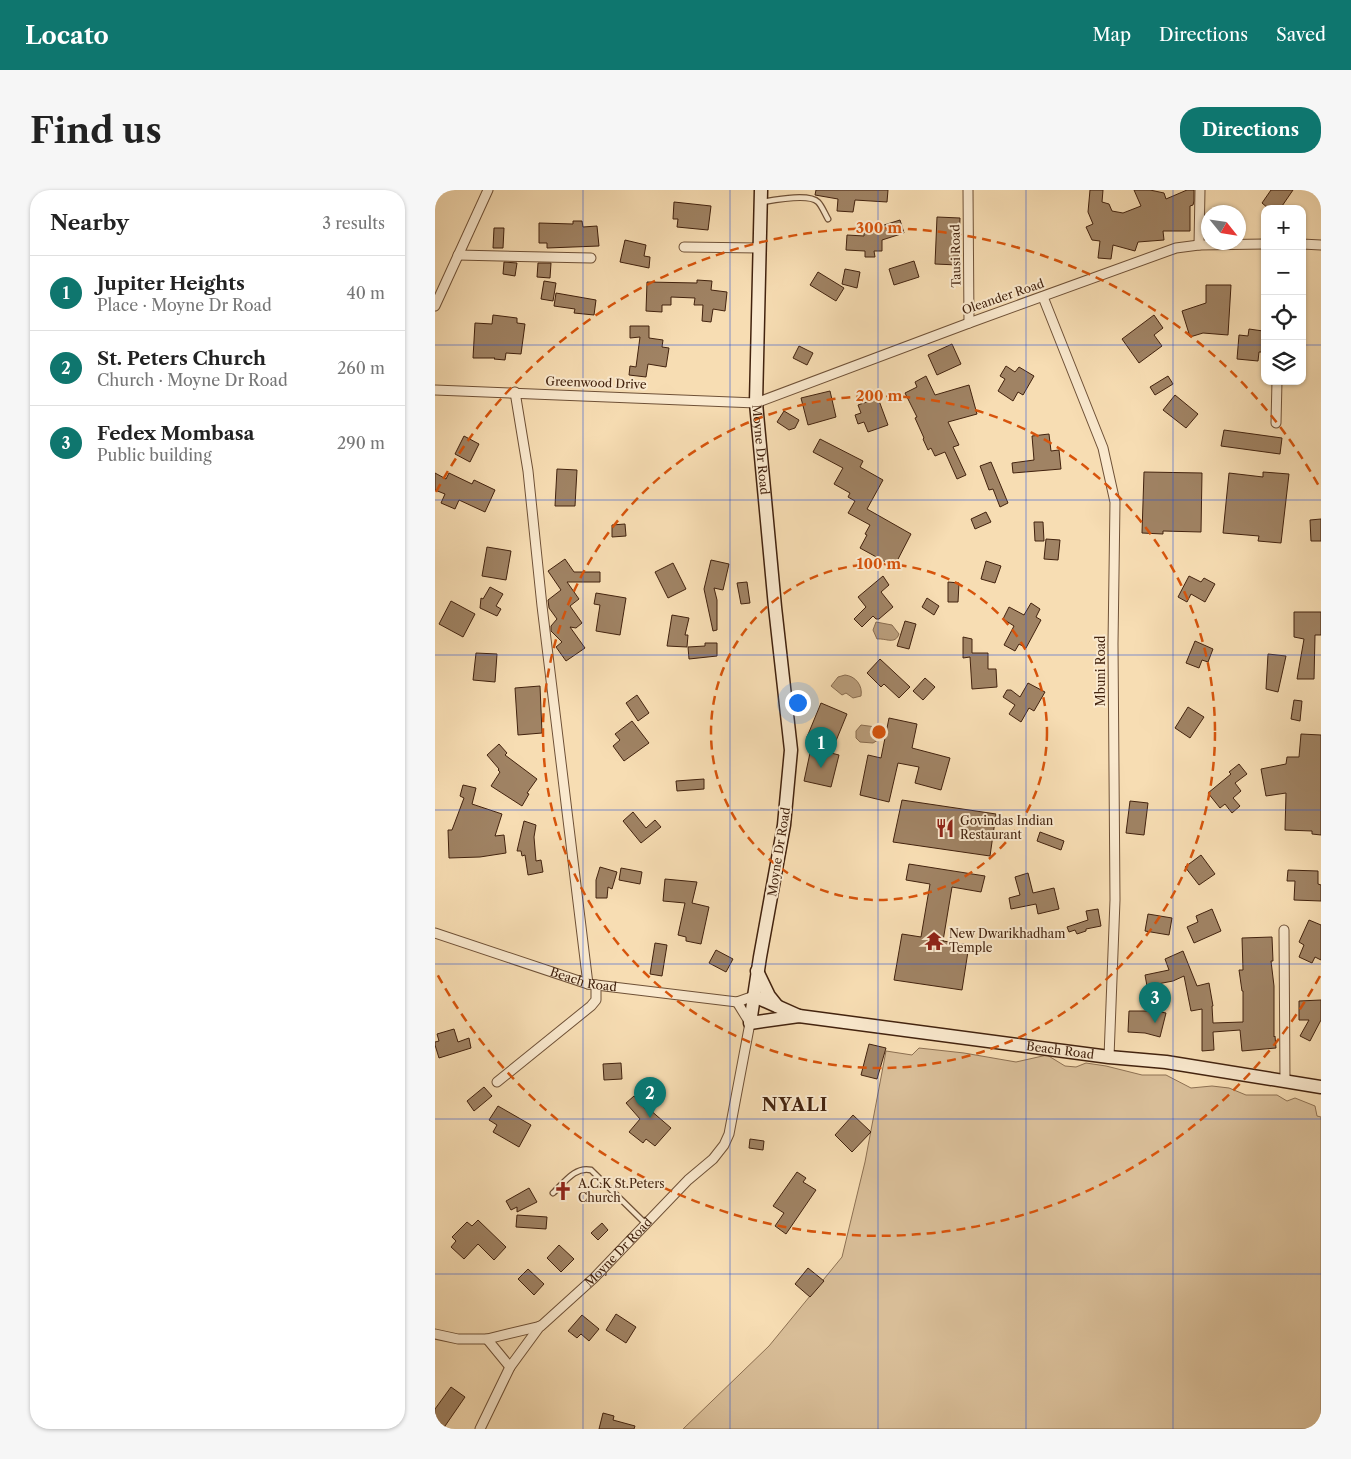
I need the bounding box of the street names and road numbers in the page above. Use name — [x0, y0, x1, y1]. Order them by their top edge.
street label: Tausi Road — [947, 224, 964, 288]
street label: Oleander Road — [960, 275, 1046, 318]
street label: Greenwood Drive — [545, 373, 647, 392]
street label: Moyne Dr Road — [749, 404, 773, 496]
street label: Mbuni Road — [1093, 635, 1108, 706]
street label: Moyne Dr Road — [764, 805, 793, 898]
street label: Beach Road — [548, 964, 618, 994]
street label: Beach Road — [1025, 1038, 1096, 1062]
street label: Moyne Dr Road — [581, 1214, 655, 1290]

